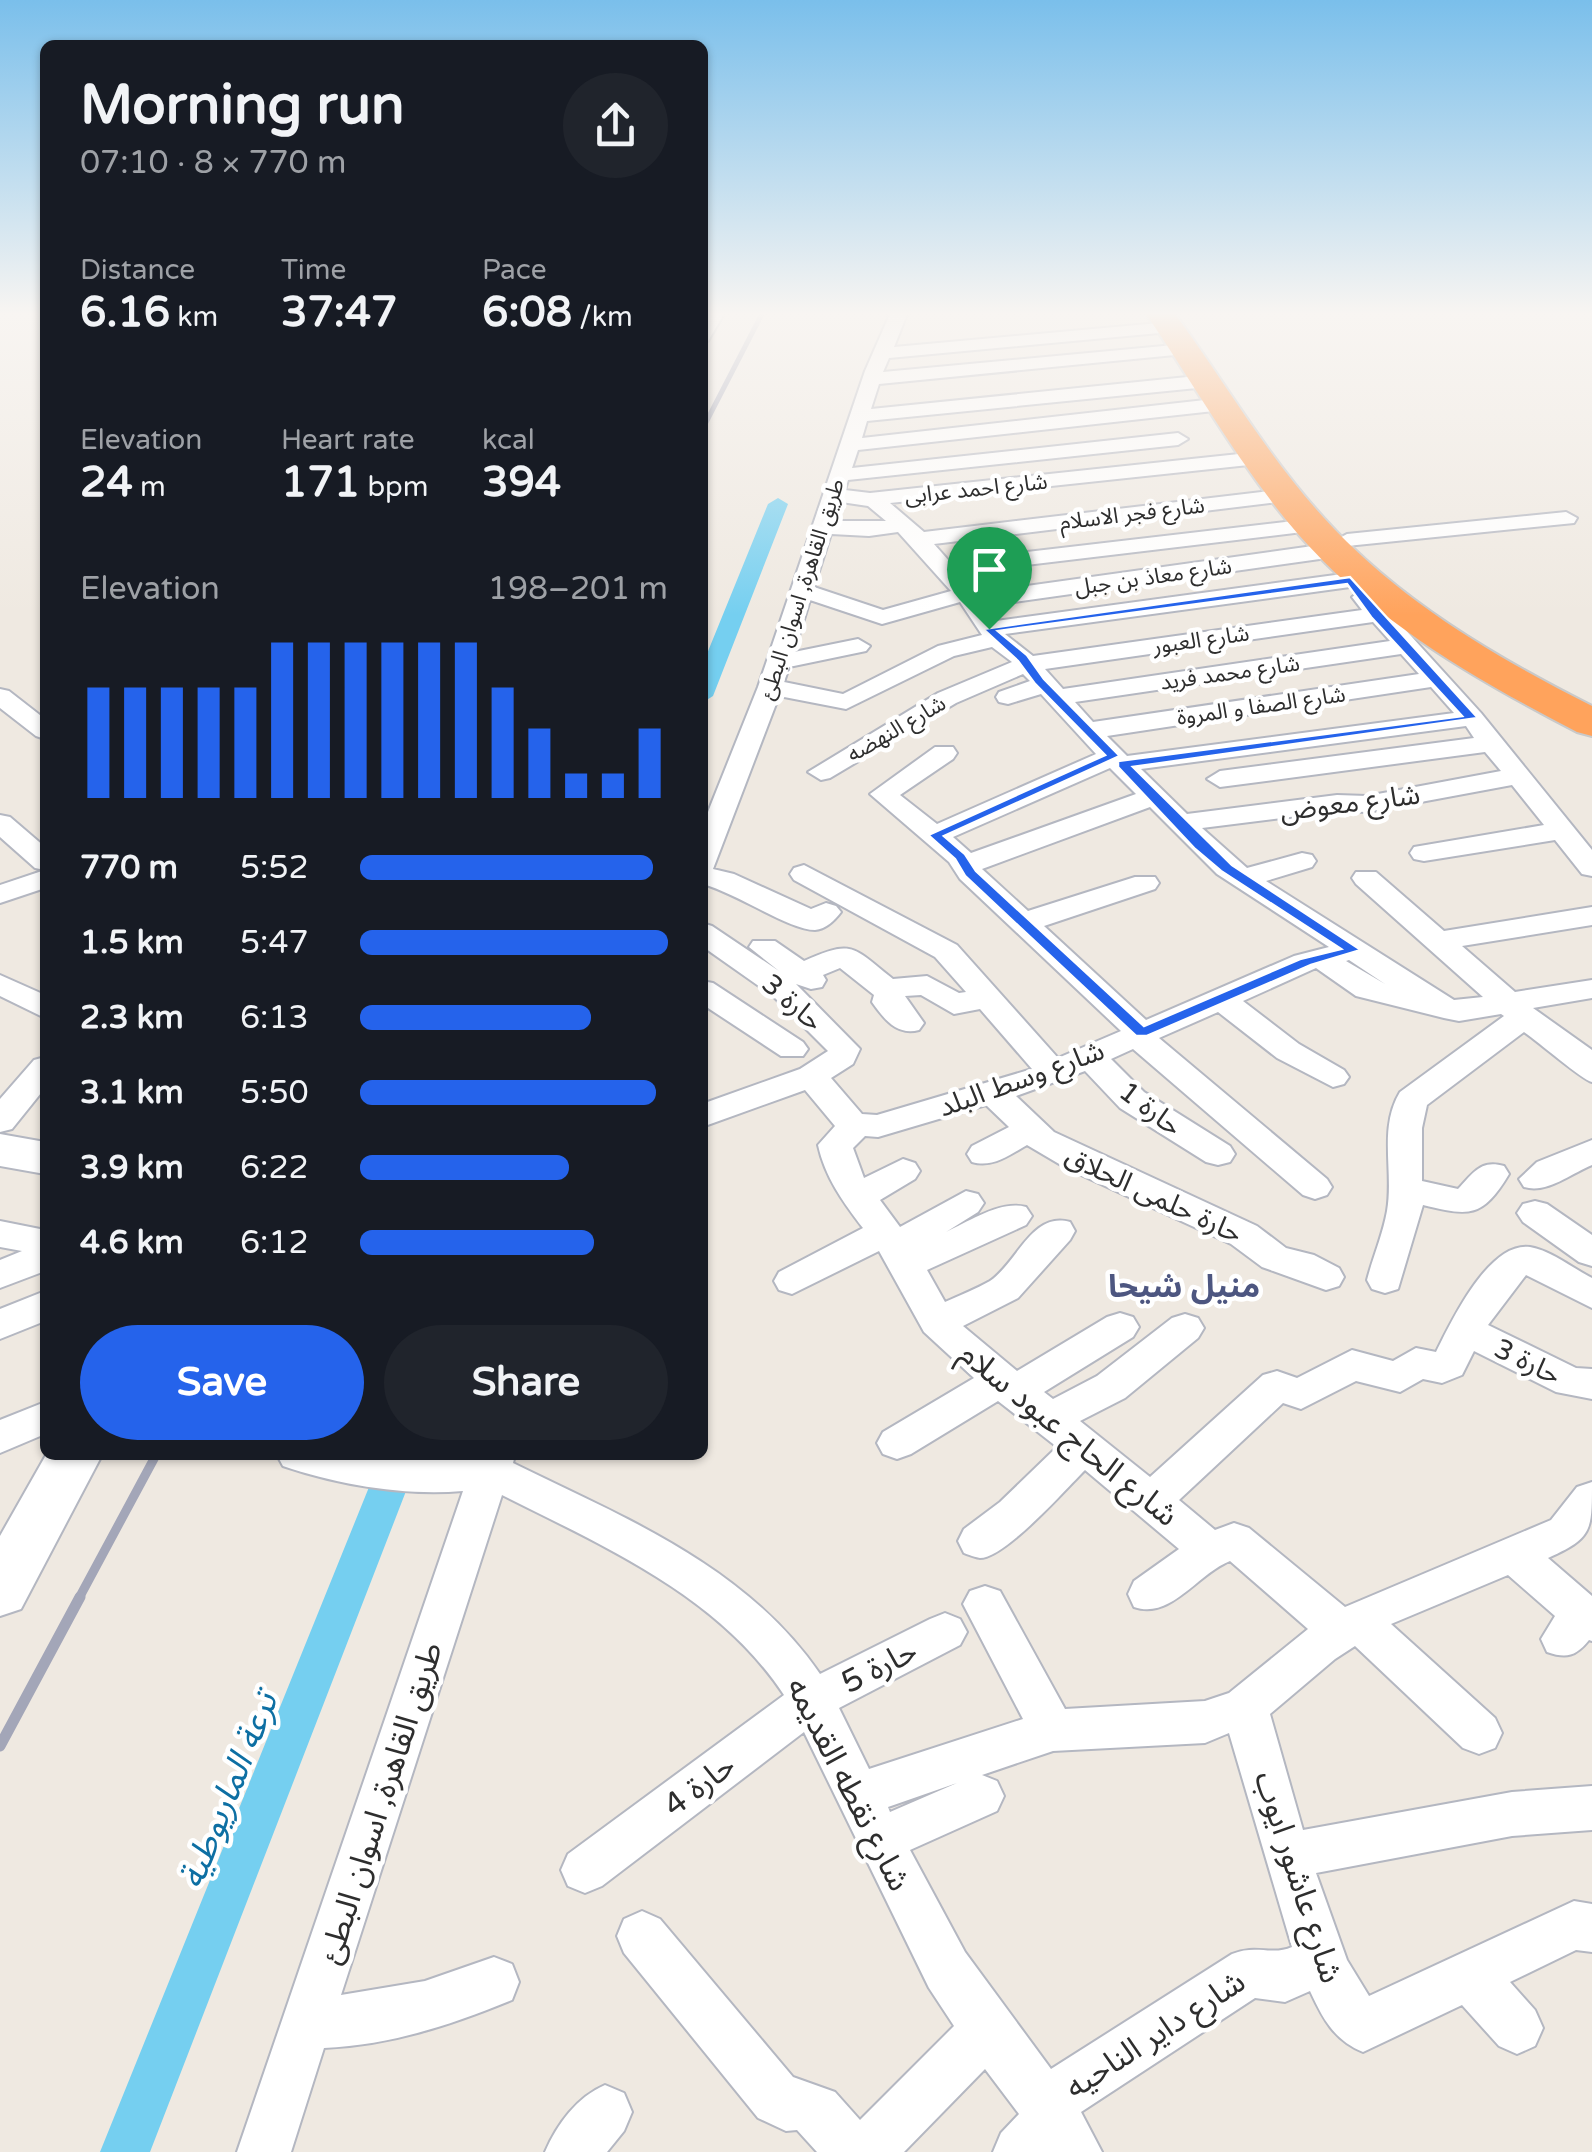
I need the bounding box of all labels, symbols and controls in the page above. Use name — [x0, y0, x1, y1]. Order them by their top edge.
text: Morning run — [80, 73, 405, 139]
button: share — [563, 73, 668, 178]
text: 07:10 · 8 × 770 m — [80, 144, 346, 182]
text: Distance — [80, 253, 195, 287]
text: Time — [281, 253, 346, 287]
text: Pace — [482, 253, 546, 287]
text: 6.16 — [80, 287, 170, 338]
text: 37:47 — [281, 287, 397, 338]
text: 6:08 — [482, 287, 572, 338]
text: km — [170, 300, 218, 334]
text: /km — [572, 300, 633, 334]
text: Elevation — [80, 423, 202, 457]
text: Heart rate — [281, 423, 415, 457]
text: kcal — [482, 423, 535, 457]
text: 24 — [80, 457, 133, 508]
text: 171 — [281, 457, 360, 508]
text: 394 — [482, 457, 561, 508]
street label: شارع احمد عرابى — [903, 469, 1049, 512]
text: m — [133, 470, 166, 504]
text: bpm — [360, 470, 428, 504]
street label: طريق القاهرة, اسوان البطئ — [754, 475, 850, 703]
street label: شارع فجر الاسلام — [1058, 492, 1207, 539]
pin — [947, 527, 1032, 630]
icon: arrive — [962, 542, 1017, 597]
street label: شارع معاذ بن جبل — [1073, 553, 1234, 604]
text: Elevation — [80, 570, 220, 608]
text: 198–201 m — [488, 570, 668, 608]
street label: شارع العبور — [1150, 620, 1251, 663]
street label: شارع محمد فريد — [1159, 650, 1302, 699]
street label: شارع الصفا و المروة — [1175, 681, 1348, 734]
street label: شارع النهضه — [842, 690, 952, 770]
street label: شارع معوض — [1278, 778, 1423, 831]
text: 770 m — [80, 849, 178, 887]
text: 5:52 — [240, 849, 309, 887]
text: 1.5 km — [80, 924, 184, 962]
text: 5:47 — [240, 924, 309, 962]
street label: حارة 3 — [755, 967, 830, 1039]
text: 2.3 km — [80, 999, 184, 1037]
text: 6:13 — [240, 999, 309, 1037]
street label: شارع وسط البلد — [934, 1033, 1110, 1127]
text: 3.1 km — [80, 1074, 184, 1112]
text: 5:50 — [240, 1074, 309, 1112]
street label: حارة 1 — [1112, 1074, 1189, 1143]
street label: حارة حلمى الحلاق — [1060, 1139, 1248, 1251]
text: 3.9 km — [80, 1149, 184, 1187]
text: 6:22 — [240, 1149, 309, 1187]
text: 4.6 km — [80, 1224, 184, 1262]
text: 6:12 — [240, 1224, 309, 1262]
district label: منيل شيحا — [1108, 1268, 1260, 1306]
button: Save — [80, 1325, 364, 1440]
button: Share — [384, 1325, 668, 1440]
street label: حارة 3 — [1489, 1331, 1566, 1393]
street label: شارع الحاج عبود سلام — [949, 1335, 1185, 1538]
street label: حارة 5 — [835, 1632, 924, 1702]
street label: طريق القاهرة, اسوان البطئ — [311, 1637, 451, 1969]
street label: شارع نقطه القديمه — [774, 1672, 918, 1899]
water label: ترعة الماريوطية — [171, 1682, 289, 1894]
street label: حارة 4 — [656, 1747, 743, 1825]
street label: شارع عاشور ايوب — [1242, 1767, 1350, 1989]
street label: شارع داير الناحيه — [1059, 1963, 1255, 2110]

